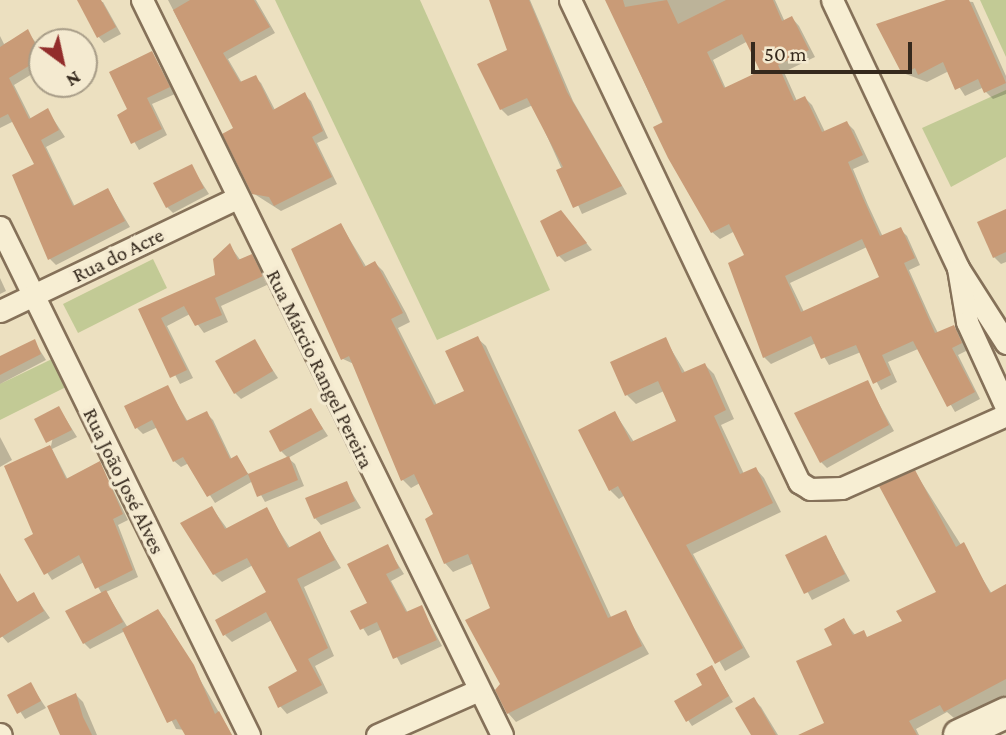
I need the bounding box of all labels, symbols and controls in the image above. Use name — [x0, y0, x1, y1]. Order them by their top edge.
north arrow — [28, 28, 98, 98]
scale bar — [754, 28, 915, 72]
text: 50 m — [764, 42, 807, 66]
text: N — [62, 67, 85, 92]
street label: Rua do Acre — [68, 222, 168, 288]
street label: Rua Márcio Rangel Pereira — [261, 266, 379, 472]
street label: Rua João José Alves — [78, 404, 170, 558]

